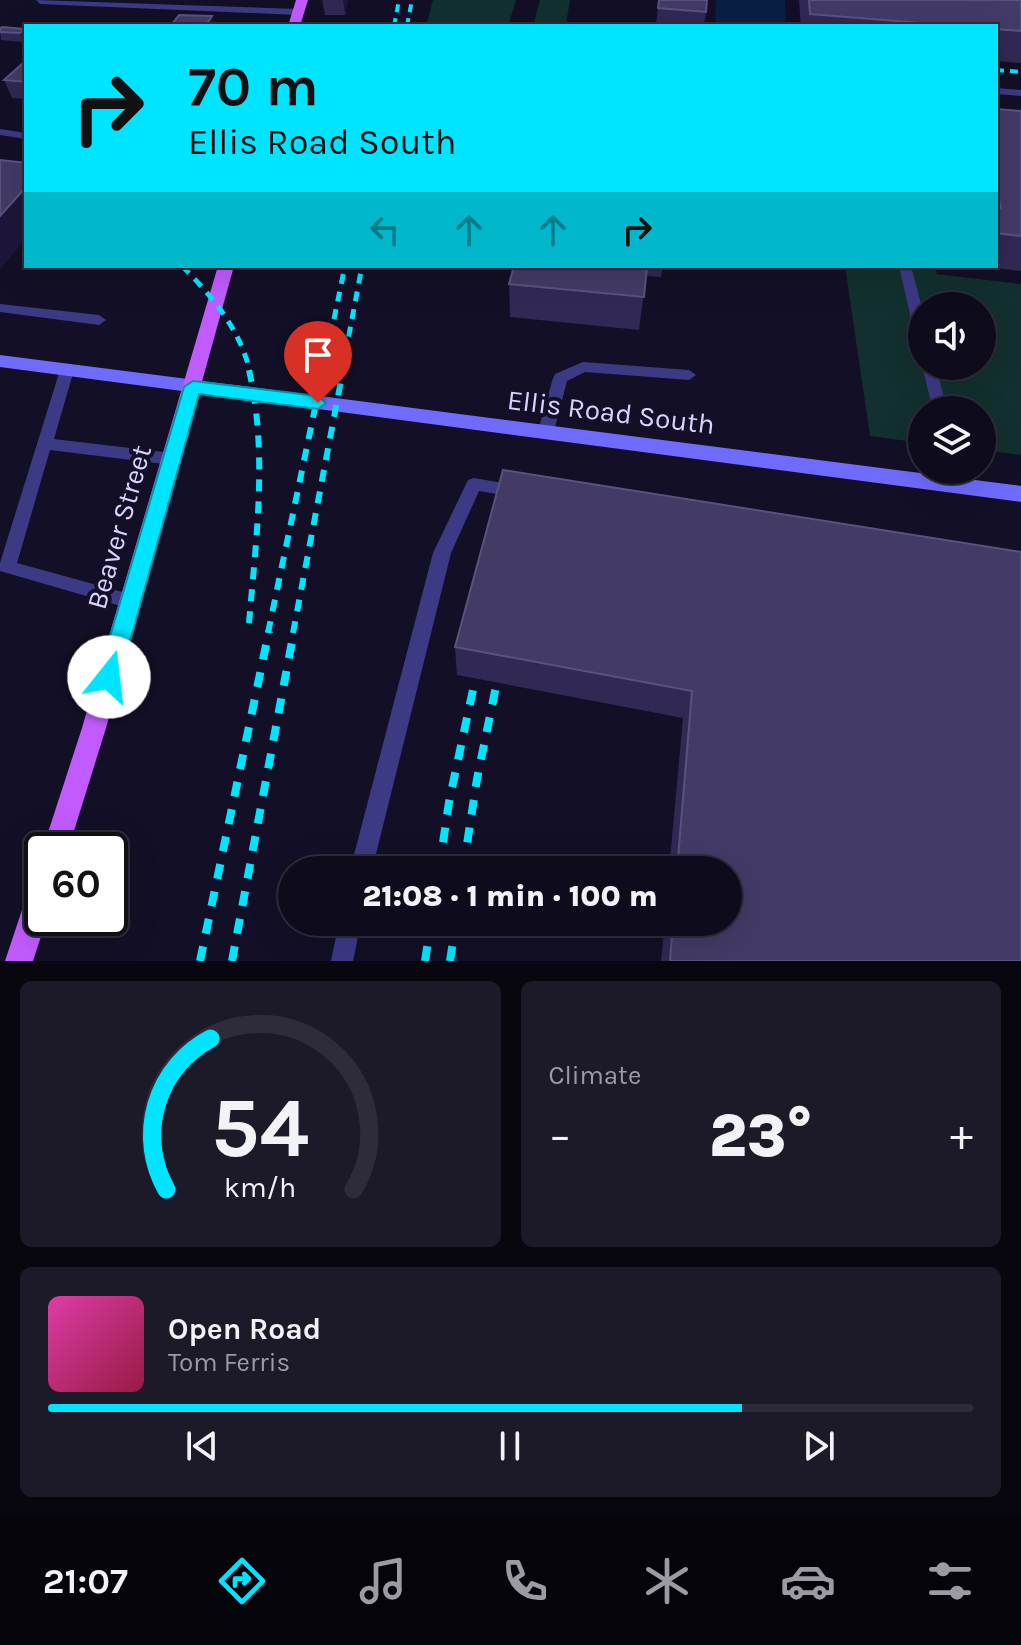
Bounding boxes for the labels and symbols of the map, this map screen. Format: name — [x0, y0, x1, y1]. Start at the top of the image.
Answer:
pin — [284, 321, 352, 403]
street label: Ellis Road South — [505, 383, 717, 441]
street label: Beaver Street — [80, 441, 158, 613]
position arrow — [67, 635, 151, 719]
speed limit sign: 60 — [24, 832, 128, 936]

